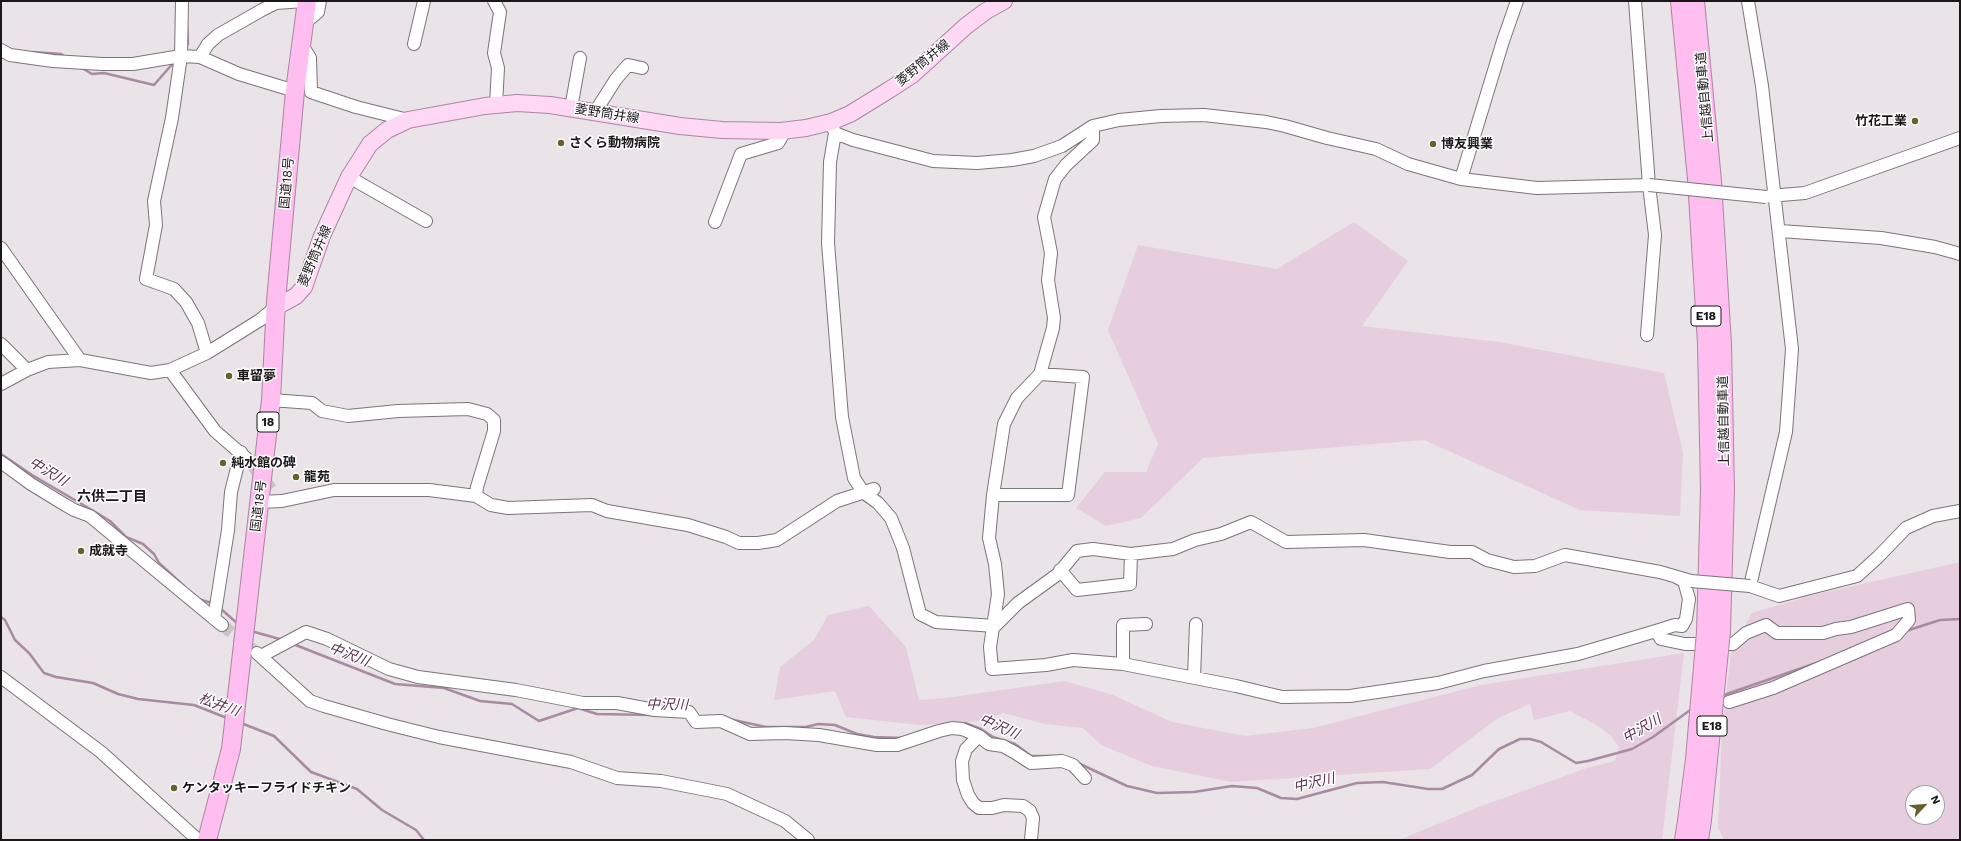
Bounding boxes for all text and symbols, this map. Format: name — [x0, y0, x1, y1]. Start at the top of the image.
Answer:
street label: 菱野筒井線 — [893, 36, 953, 90]
street label: 上信越自動車道 — [1693, 51, 1717, 143]
street label: 菱野筒井線 — [574, 101, 640, 127]
place label: 竹花工業 — [1855, 113, 1907, 129]
marker: 竹花工業 — [1910, 116, 1920, 126]
place label: さくら動物病院 — [569, 135, 660, 151]
place label: 博友興業 — [1441, 136, 1493, 152]
marker: さくら動物病院 — [556, 138, 566, 148]
marker: 博友興業 — [1428, 139, 1438, 149]
street label: 国道18号 — [277, 156, 297, 210]
street label: 菱野筒井線 — [295, 223, 335, 289]
road number: E18 — [1691, 306, 1721, 326]
place label: 車留夢 — [237, 368, 276, 384]
marker: 車留夢 — [224, 371, 234, 381]
street label: 上信越自動車道 — [1715, 375, 1733, 467]
road number: 18 — [257, 412, 279, 432]
water label: 中沢川 — [26, 454, 70, 490]
place label: 純水館の碑 — [231, 455, 296, 471]
marker: 純水館の碑 — [218, 458, 228, 468]
place label: 龍苑 — [304, 469, 330, 485]
marker: 龍苑 — [291, 472, 301, 482]
street label: 国道18号 — [248, 479, 270, 533]
district label: 六供二丁目 — [77, 489, 147, 505]
place label: 成就寺 — [89, 543, 128, 559]
marker: 成就寺 — [76, 546, 86, 556]
water label: 中沢川 — [326, 640, 372, 670]
water label: 松井川 — [196, 690, 242, 720]
water label: 中沢川 — [646, 696, 688, 714]
water label: 中沢川 — [976, 711, 1022, 743]
water label: 中沢川 — [1620, 711, 1664, 747]
road number: E18 — [1697, 716, 1727, 736]
water label: 中沢川 — [1292, 770, 1336, 796]
place label: ケンタッキーフライドチキン — [182, 780, 351, 796]
marker: ケンタッキーフライドチキン — [169, 783, 179, 793]
north arrow — [1905, 785, 1945, 825]
text: N — [1928, 793, 1943, 806]

